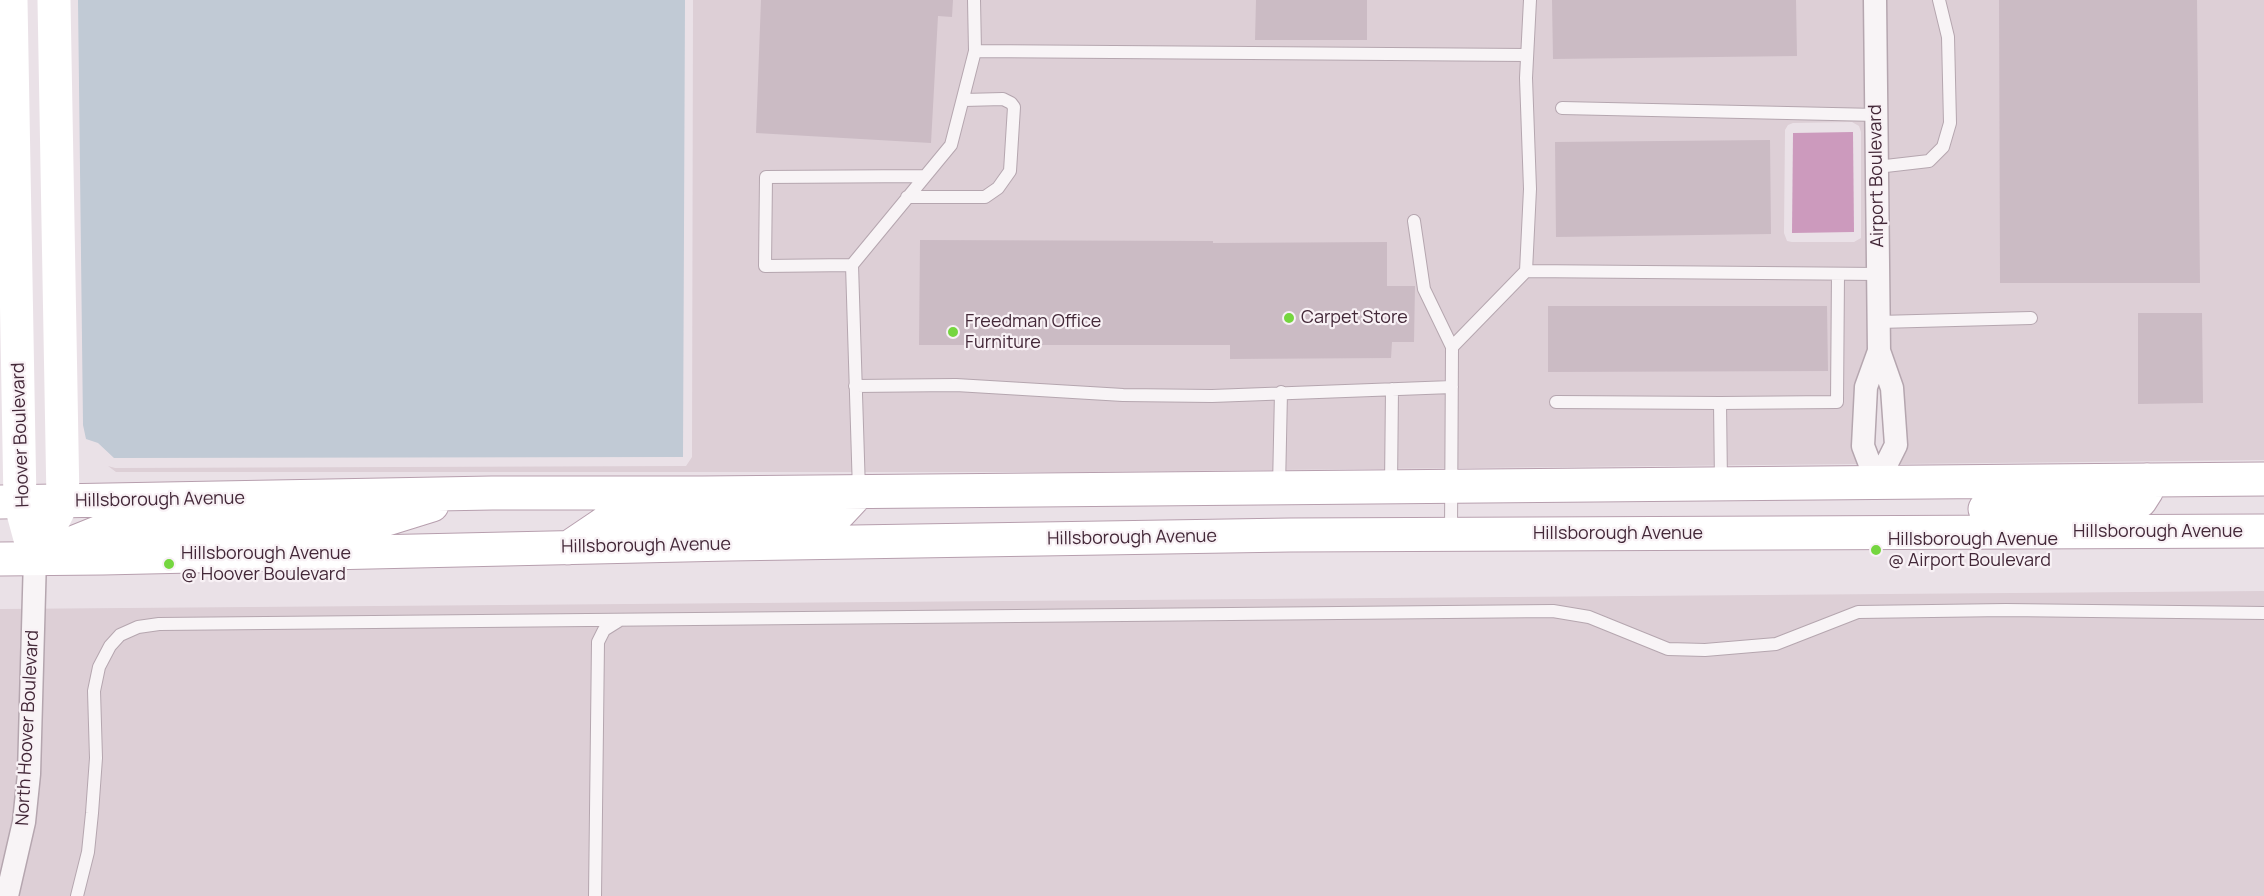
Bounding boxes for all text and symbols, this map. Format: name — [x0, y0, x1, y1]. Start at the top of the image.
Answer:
street label: Airport Boulevard — [1865, 104, 1889, 248]
place label: Carpet Store — [1301, 307, 1408, 329]
place label: Freedman Office Furniture — [965, 311, 1101, 354]
marker: Carpet Store — [1282, 311, 1296, 325]
marker: Freedman Office Furniture — [946, 325, 960, 339]
street label: Hoover Boulevard — [8, 362, 34, 508]
street label: Hillsborough Avenue — [75, 488, 245, 512]
street label: Hillsborough Avenue — [2073, 521, 2243, 543]
street label: Hillsborough Avenue — [1533, 523, 1703, 545]
street label: Hillsborough Avenue — [1047, 526, 1217, 550]
place label: Hillsborough Avenue @ Airport Boulevard — [1888, 529, 2058, 572]
street label: Hillsborough Avenue — [561, 534, 731, 558]
place label: Hillsborough Avenue @ Hoover Boulevard — [181, 543, 351, 586]
marker: Hillsborough Avenue @ Airport Boulevard — [1869, 543, 1883, 557]
marker: Hillsborough Avenue @ Hoover Boulevard — [162, 557, 176, 571]
street label: North Hoover Boulevard — [12, 630, 44, 826]

